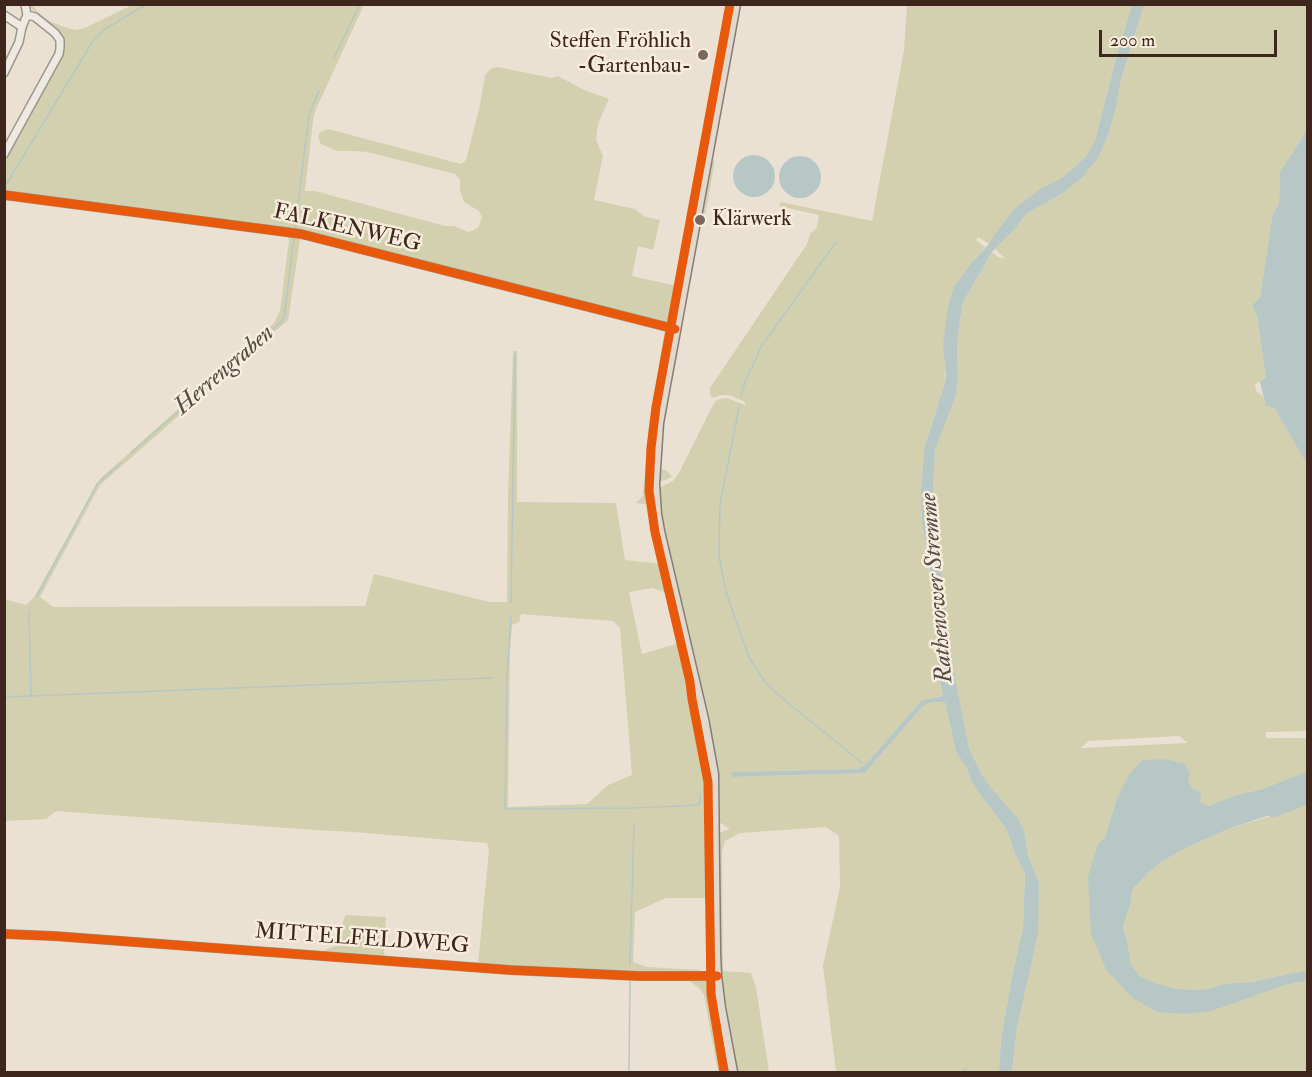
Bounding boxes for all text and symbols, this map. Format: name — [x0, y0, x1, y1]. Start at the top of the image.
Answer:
scale bar — [1102, 18, 1280, 56]
place label: Steffen Fröhlich -Gartenbau- — [550, 29, 691, 80]
text: 200 m — [1110, 29, 1155, 52]
marker: Steffen Fröhlich -Gartenbau- — [696, 48, 710, 62]
street label: FALKENWEG — [271, 199, 423, 259]
place label: Klärwerk — [712, 207, 792, 233]
marker: Klärwerk — [693, 213, 707, 227]
water label: Herrengraben — [169, 320, 281, 422]
water label: Rathenower Stremme — [915, 492, 961, 684]
street label: MITTELFELDWEG — [254, 919, 470, 961]

